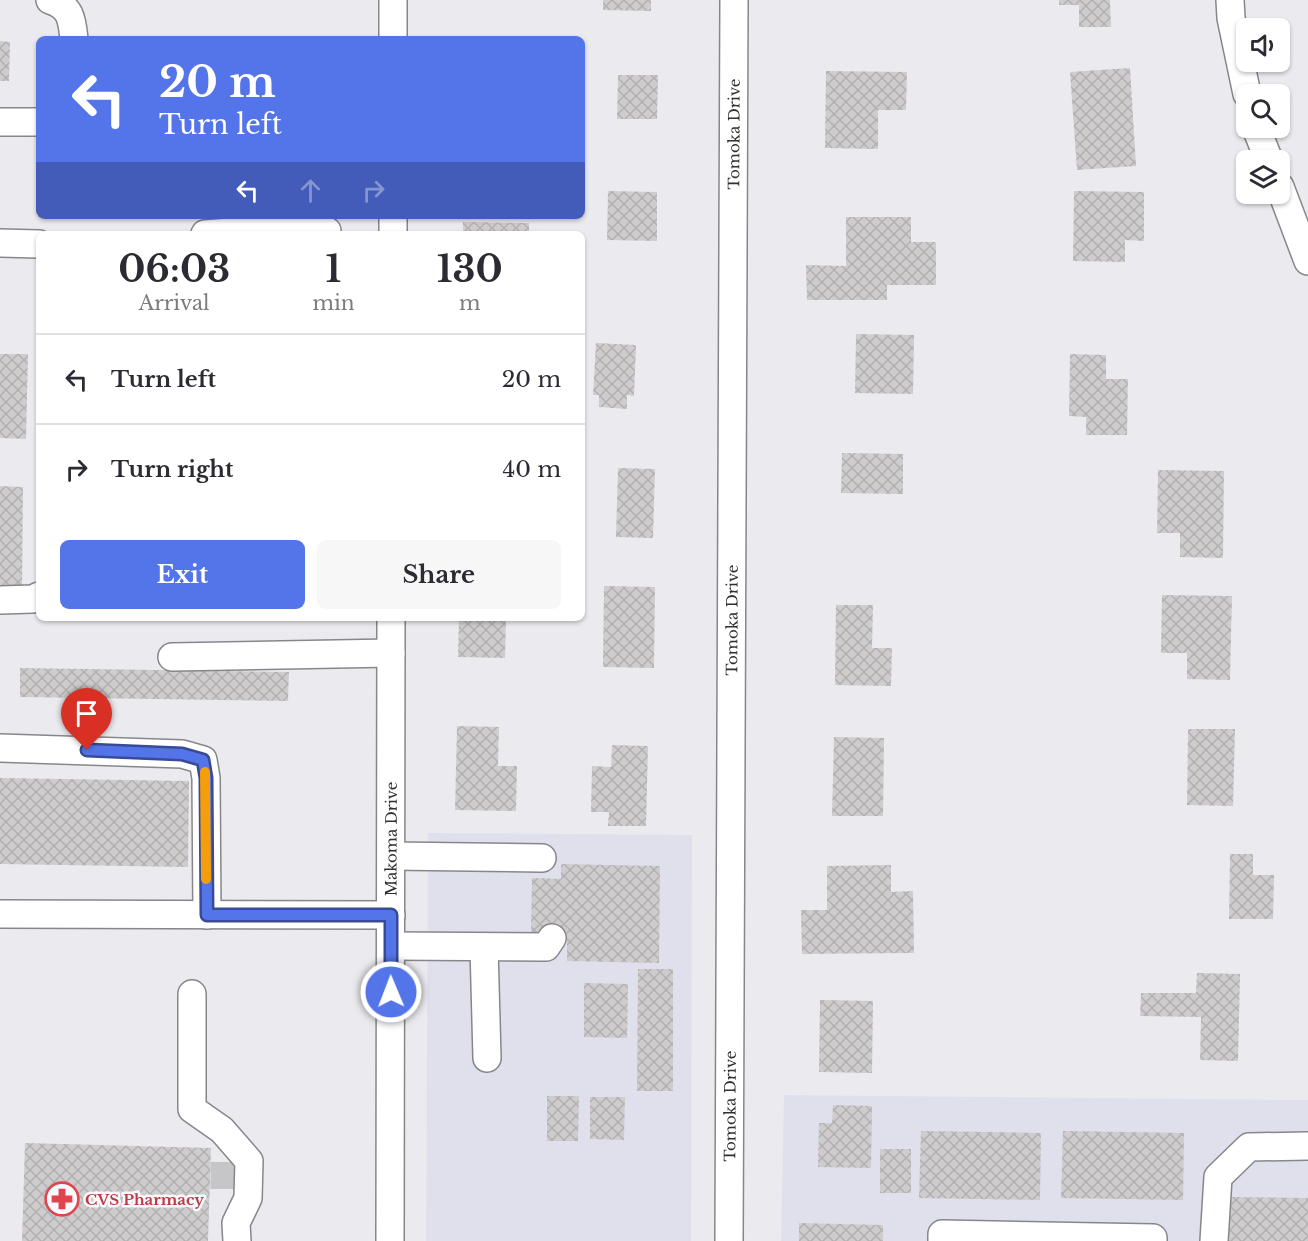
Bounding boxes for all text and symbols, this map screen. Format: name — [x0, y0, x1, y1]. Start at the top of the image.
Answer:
map controls — [1236, 18, 1290, 204]
button: sound — [1236, 18, 1290, 72]
text: 20 m — [159, 56, 276, 108]
icon: left — [60, 60, 138, 138]
street label: Tomoka Drive — [724, 79, 743, 189]
button: search — [1236, 84, 1290, 138]
text: Turn left — [159, 108, 282, 141]
button: layers — [1236, 150, 1290, 204]
icon: left — [231, 174, 264, 207]
icon: ahead — [294, 174, 327, 207]
icon: right — [357, 174, 390, 207]
text: 06:03 — [118, 247, 230, 292]
text: 1 — [326, 247, 341, 292]
text: 130 — [437, 247, 503, 292]
text: Arrival — [139, 291, 210, 315]
text: min — [312, 291, 355, 315]
text: m — [459, 291, 480, 315]
icon: left — [60, 363, 93, 396]
text: Turn left — [111, 366, 216, 393]
text: 20 m — [502, 366, 561, 393]
icon: right — [60, 453, 93, 486]
text: Turn right — [111, 456, 233, 483]
text: 40 m — [503, 456, 561, 483]
button: Exit — [60, 540, 305, 609]
button: Share — [317, 540, 561, 609]
street label: Tomoka Drive — [722, 565, 741, 675]
pin — [61, 688, 112, 750]
icon: arrive — [70, 697, 103, 730]
street label: Makoma Drive — [381, 782, 400, 896]
position arrow — [359, 960, 423, 1024]
street label: Tomoka Drive — [720, 1051, 739, 1161]
pharmacy icon: CVS Pharmacy — [44, 1181, 80, 1217]
place label: CVS Pharmacy — [85, 1190, 204, 1209]

